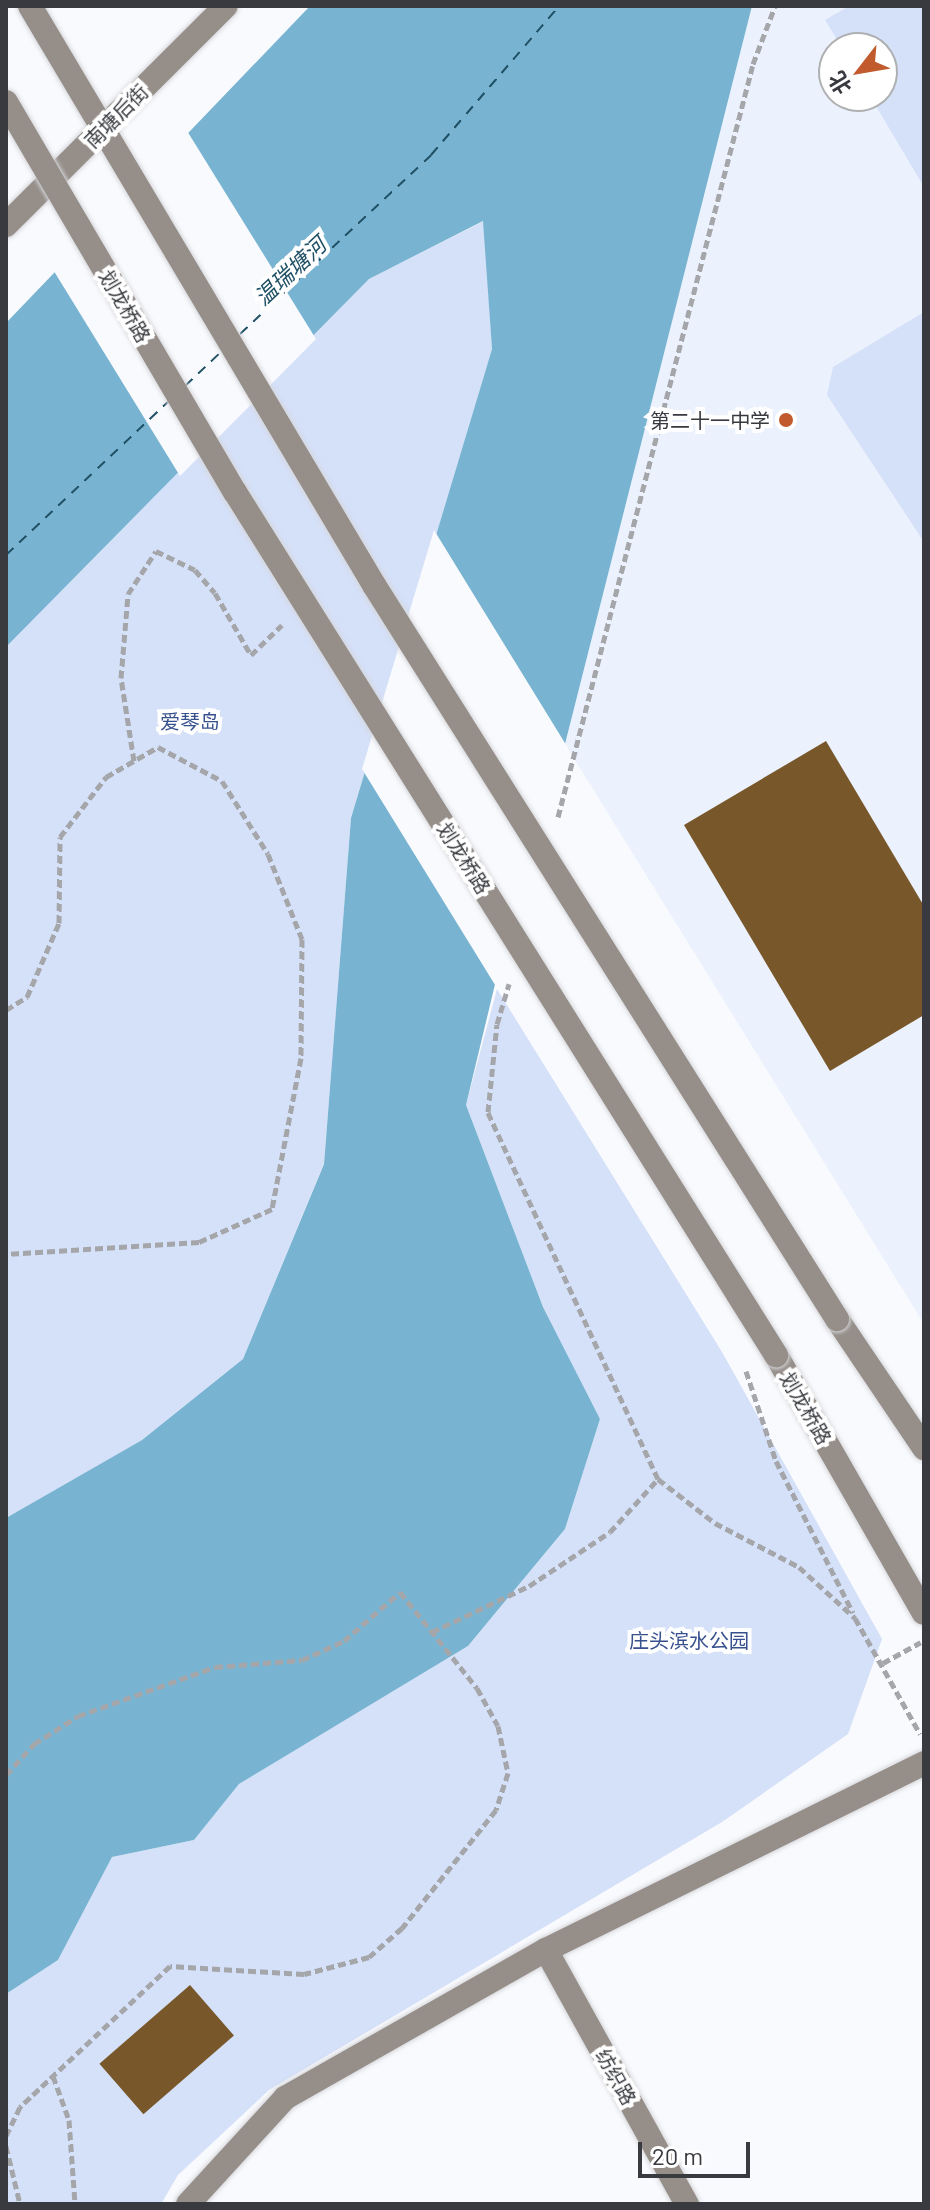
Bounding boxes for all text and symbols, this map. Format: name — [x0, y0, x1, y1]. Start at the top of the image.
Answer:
north arrow — [818, 32, 898, 112]
text: 北 — [822, 67, 856, 99]
street label: 南塘后街 — [79, 79, 153, 153]
water label: 温瑞塘河 — [249, 231, 331, 311]
street label: 划龙桥路 — [95, 265, 155, 347]
place label: 第二十一中学 — [650, 408, 770, 432]
marker: 第二十一中学 — [777, 411, 795, 429]
park label: 爱琴岛 — [160, 709, 220, 733]
street label: 划龙桥路 — [433, 818, 495, 898]
street label: 划龙桥路 — [776, 1367, 836, 1449]
park label: 庄头滨水公园 — [629, 1628, 749, 1652]
street label: 纺织路 — [591, 2045, 641, 2109]
scale bar — [642, 2126, 754, 2176]
text: 20 m — [652, 2141, 703, 2170]

